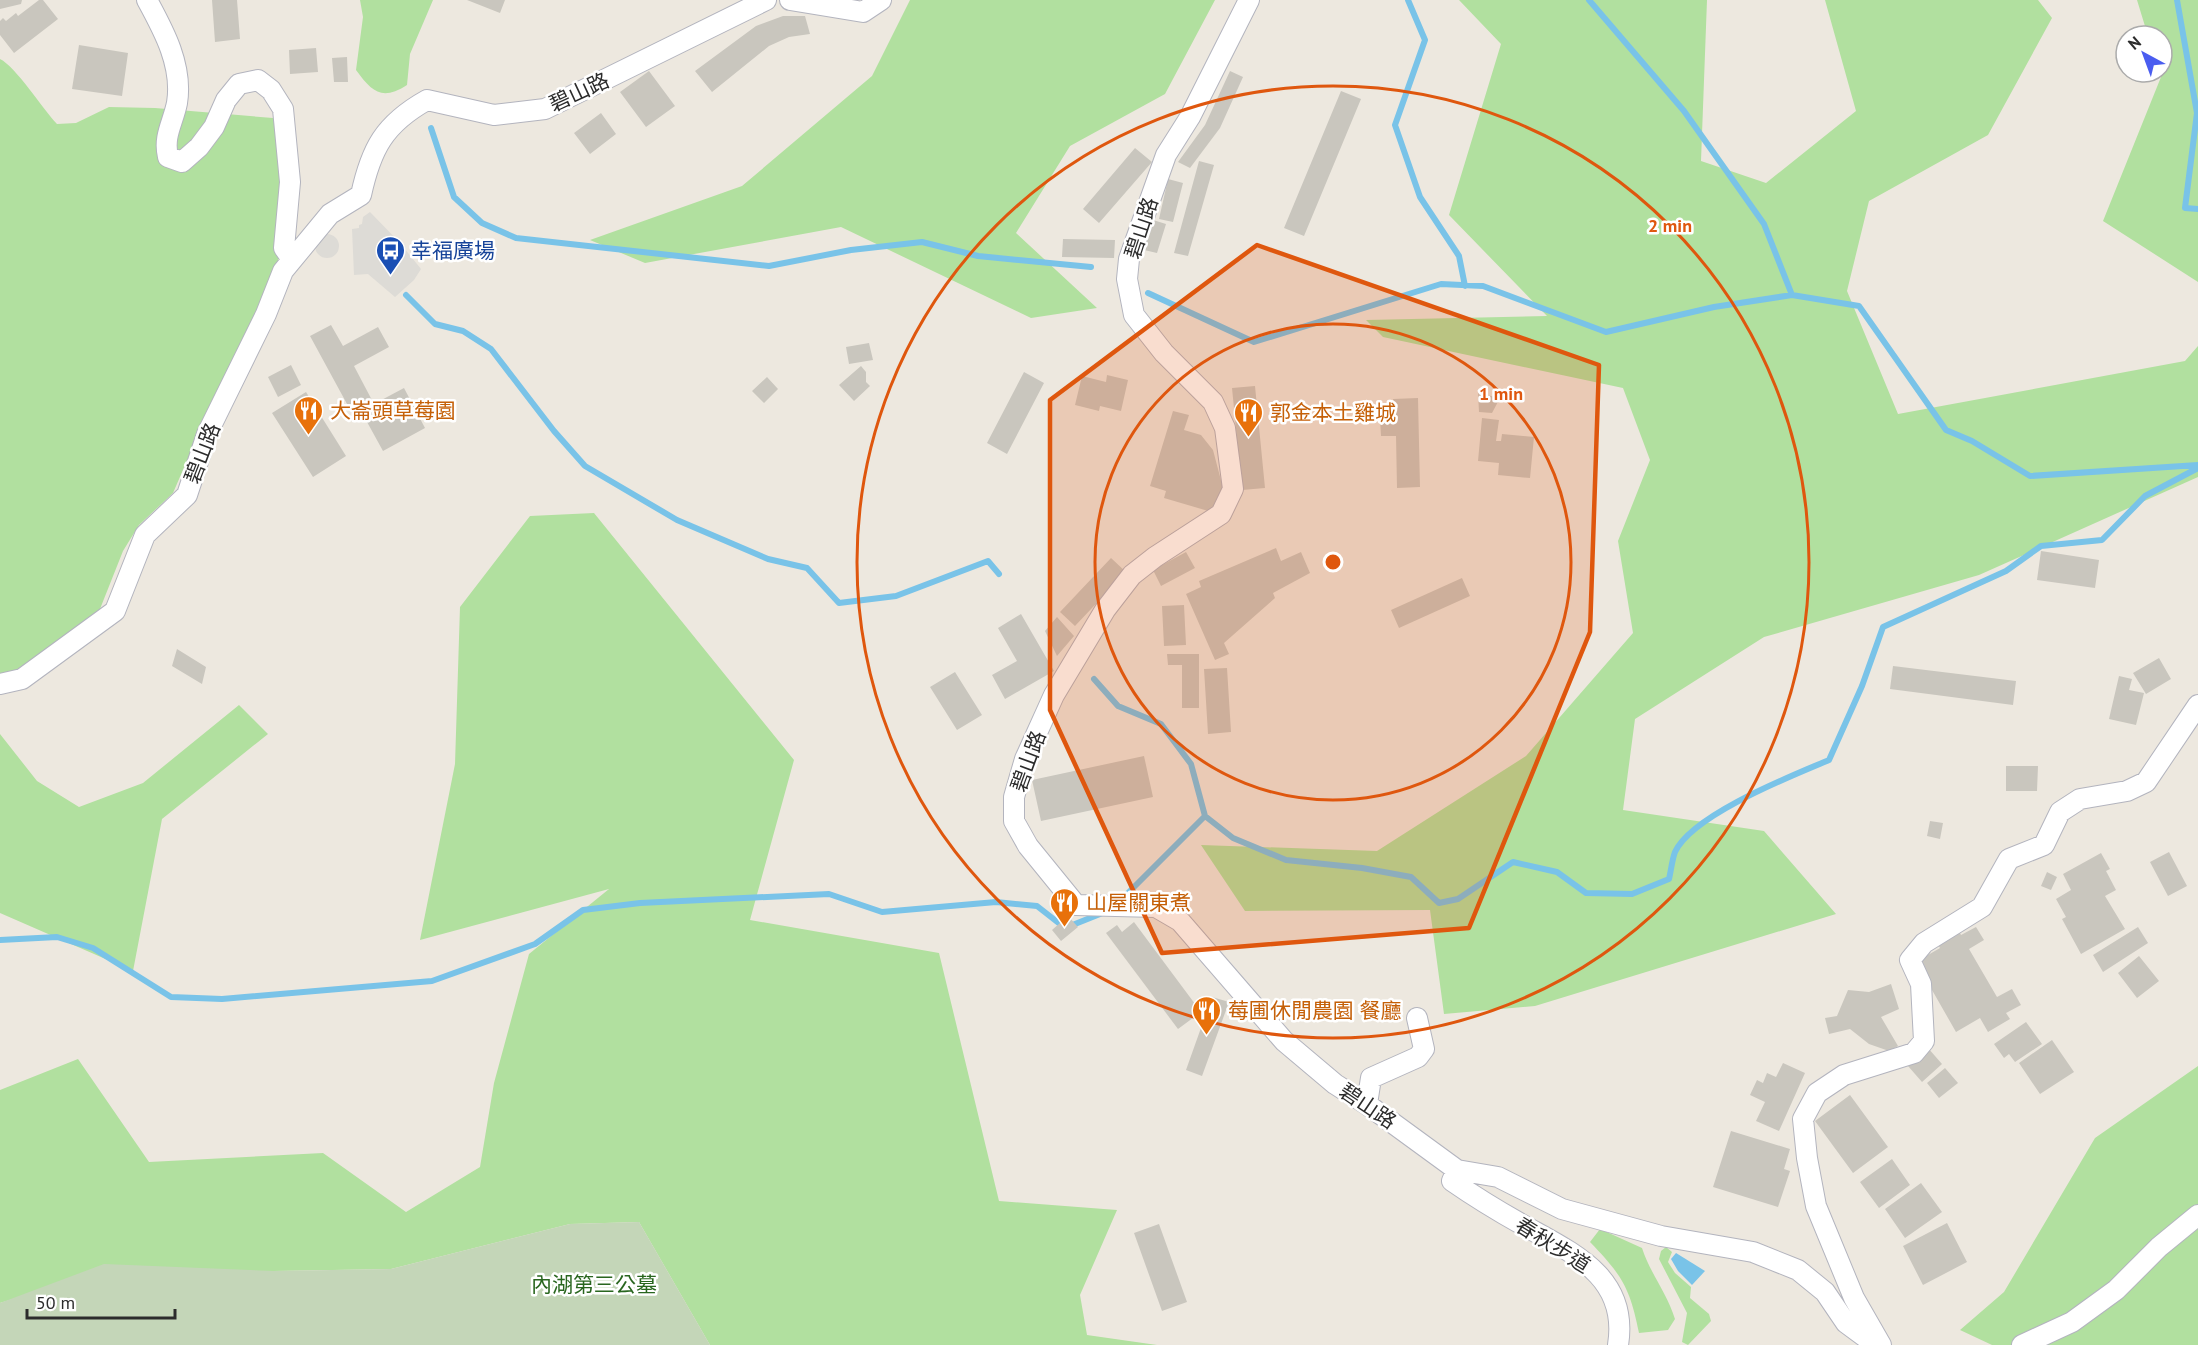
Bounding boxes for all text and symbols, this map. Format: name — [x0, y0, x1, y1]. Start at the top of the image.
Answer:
north arrow — [2114, 24, 2174, 84]
text: N — [2124, 32, 2145, 54]
street label: 碧山路 — [545, 66, 613, 118]
street label: 碧山路 — [1118, 194, 1164, 262]
text: 2 min — [1648, 214, 1692, 237]
bus stop icon: 幸福廣場 — [374, 234, 406, 276]
place label: 幸福廣場 — [411, 237, 495, 264]
text: 1 min — [1479, 382, 1523, 405]
restaurant icon: 大崙頭草莓園 — [293, 394, 325, 436]
restaurant icon: 郭金本土雞城 — [1233, 396, 1265, 438]
place label: 大崙頭草莓園 — [330, 397, 456, 424]
place label: 郭金本土雞城 — [1270, 399, 1396, 426]
street label: 碧山路 — [178, 419, 226, 487]
centre of rings — [1323, 552, 1343, 572]
street label: 碧山路 — [1005, 727, 1051, 795]
restaurant icon: 山屋關東煮 — [1049, 886, 1081, 928]
place label: 山屋關東煮 — [1086, 889, 1191, 916]
restaurant icon: 莓圃休閒農園 餐廳 — [1191, 994, 1223, 1036]
place label: 莓圃休閒農園 餐廳 — [1228, 997, 1402, 1024]
street label: 碧山路 — [1334, 1077, 1402, 1135]
street label: 春秋步道 — [1510, 1211, 1596, 1279]
park label: 內湖第三公墓 — [531, 1271, 657, 1298]
scale bar — [27, 1282, 176, 1320]
text: 50 m — [36, 1291, 75, 1314]

